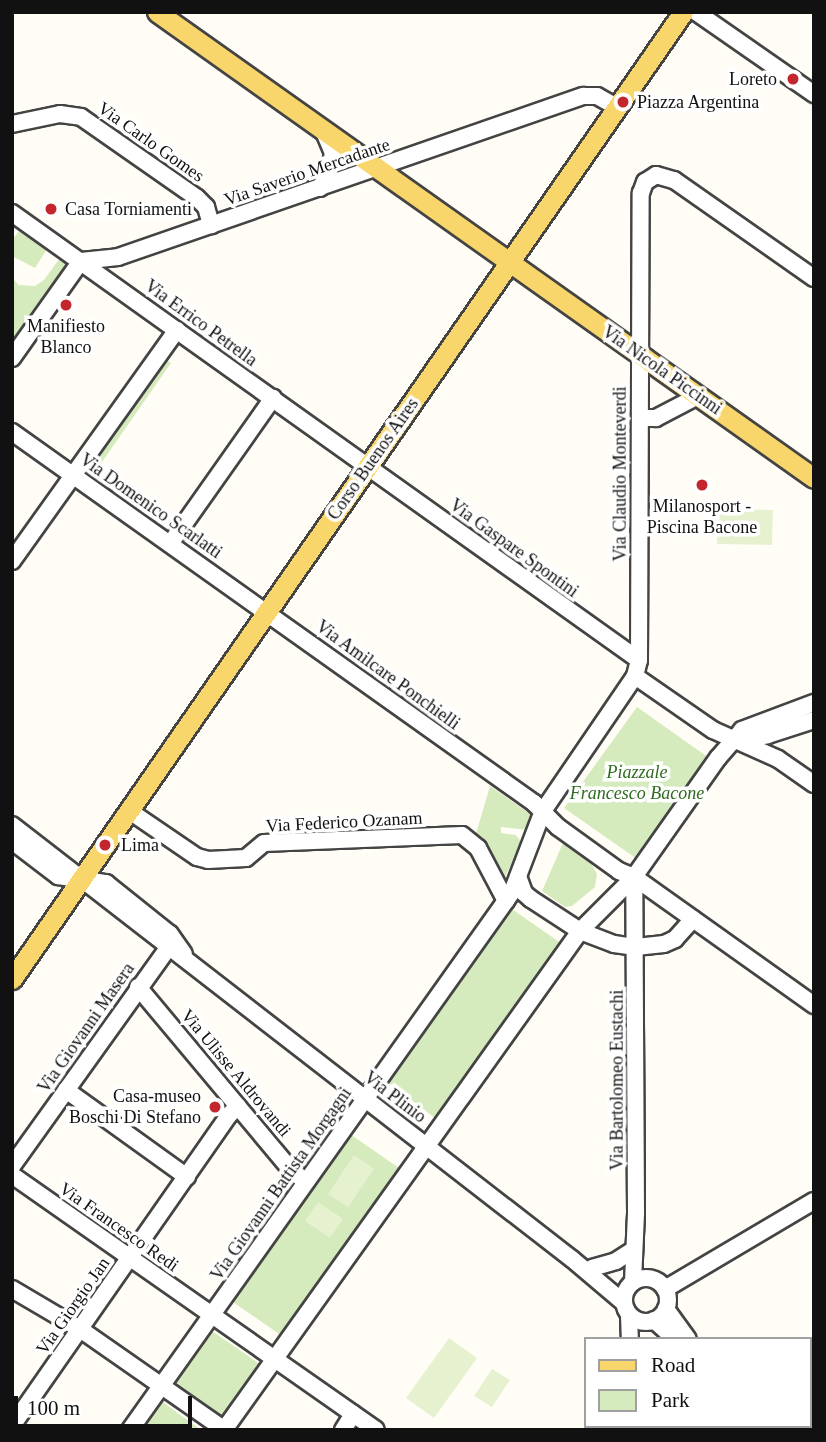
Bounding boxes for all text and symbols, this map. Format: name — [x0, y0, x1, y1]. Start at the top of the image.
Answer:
place label: Loreto — [729, 68, 777, 90]
marker: Loreto — [783, 69, 803, 89]
place label: Piazza Argentina — [637, 91, 760, 113]
marker: Piazza Argentina — [615, 94, 631, 110]
street label: Via Carlo Gomes — [94, 97, 208, 187]
street label: Via Saverio Mercadante — [221, 133, 393, 211]
place label: Casa Torniamenti — [65, 198, 192, 220]
marker: Casa Torniamenti — [43, 201, 59, 217]
street label: Via Errico Petrella — [141, 275, 261, 371]
marker: Manifiesto Blanco — [58, 297, 74, 313]
place label: Manifiesto Blanco — [27, 316, 105, 358]
street label: Via Nicola Piccinni — [598, 321, 726, 419]
street label: Via Claudio Monteverdi — [609, 387, 631, 561]
street label: Corso Buenos Aires — [323, 393, 423, 525]
street label: Via Domenico Scarlatti — [76, 449, 226, 563]
marker: Milanosport - Piscina Bacone — [694, 477, 710, 493]
street label: Via Gaspare Spontini — [445, 494, 583, 602]
place label: Milanosport - Piscina Bacone — [647, 496, 757, 538]
street label: Via Amilcare Ponchielli — [311, 615, 465, 735]
park label: Piazzale Francesco Bacone — [570, 762, 704, 804]
street label: Via Federico Ozanam — [265, 807, 423, 837]
place label: Lima — [121, 834, 159, 856]
marker: Lima — [95, 835, 115, 855]
street label: Via Giovanni Masera — [33, 959, 139, 1097]
street label: Via Bartolomeo Eustachi — [606, 990, 628, 1170]
street label: Via Ulisse Aldrovandi — [176, 1004, 296, 1142]
street label: Via Plinio — [360, 1067, 430, 1127]
street label: Via Giovanni Battista Morgagni — [206, 1083, 356, 1285]
place label: Casa-museo Boschi Di Stefano — [69, 1086, 201, 1128]
marker: Casa-museo Boschi Di Stefano — [207, 1099, 223, 1115]
street label: Via Francesco Redi — [55, 1178, 183, 1276]
street label: Via Giorgio Jan — [32, 1253, 114, 1359]
legend — [584, 1337, 812, 1428]
text: Road — [651, 1353, 695, 1377]
scale bar — [18, 1382, 196, 1426]
text: Park — [651, 1388, 690, 1412]
text: 100 m — [27, 1396, 80, 1420]

